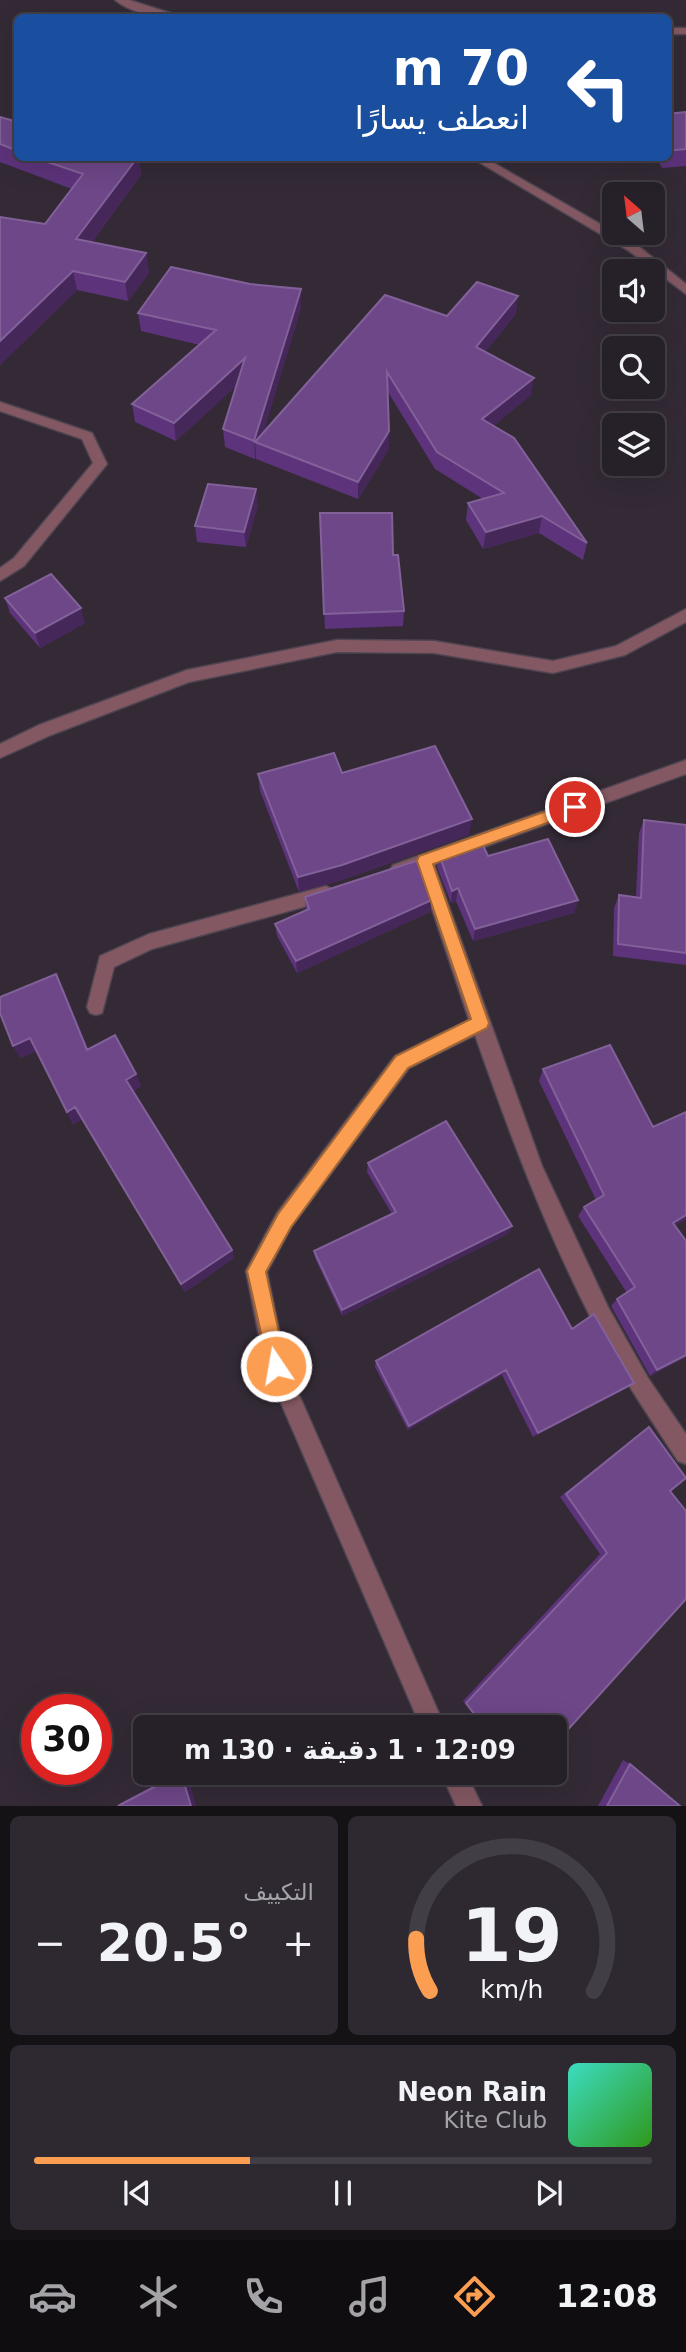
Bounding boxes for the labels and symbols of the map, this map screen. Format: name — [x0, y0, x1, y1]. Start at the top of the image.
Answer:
north arrow — [602, 182, 665, 245]
pin — [545, 777, 605, 837]
position arrow — [239, 1329, 313, 1403]
speed limit sign: 30 — [21, 1694, 112, 1785]

